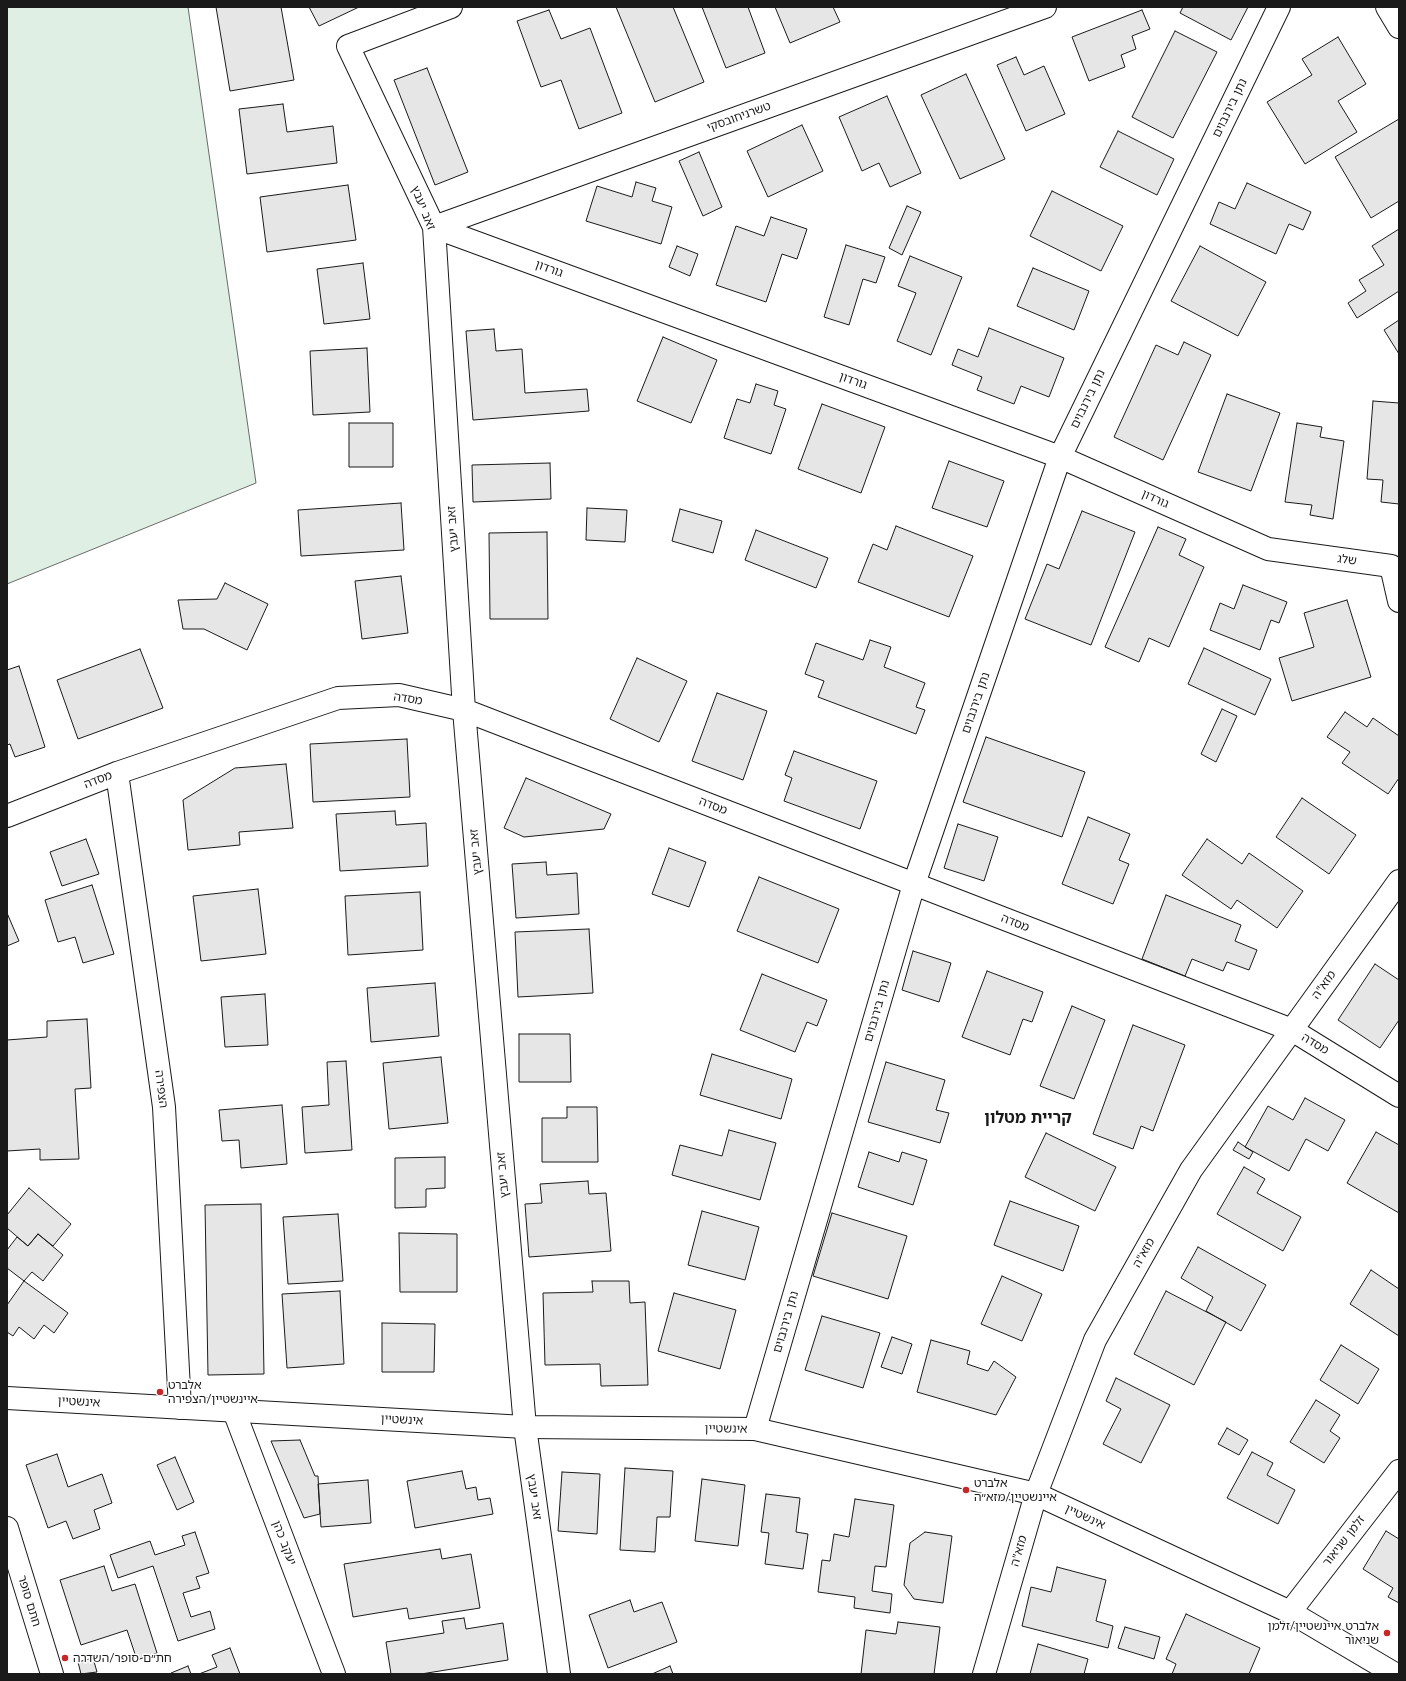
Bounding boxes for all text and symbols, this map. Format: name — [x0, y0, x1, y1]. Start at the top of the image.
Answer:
street label: נתן בירנבוים — [1210, 76, 1250, 140]
street label: טשרניחובסקי — [705, 99, 773, 135]
street label: זאב יעבץ — [408, 184, 438, 232]
street label: גורדון — [533, 257, 565, 281]
street label: נתן בירנבוים — [1068, 367, 1108, 431]
street label: גורדון — [837, 369, 869, 393]
street label: גורדון — [1139, 487, 1171, 511]
street label: זאב יעבץ — [444, 505, 462, 553]
street label: שלג — [1336, 552, 1358, 568]
street label: נתן בירנבוים — [959, 671, 993, 735]
street label: מסדה — [392, 690, 424, 708]
street label: מסדה — [82, 768, 114, 792]
street label: מסדה — [697, 794, 729, 818]
street label: זאב יעבץ — [467, 828, 485, 876]
street label: מסדה — [999, 911, 1031, 935]
street label: מזא"ה — [1309, 968, 1339, 1002]
street label: נתן בירנבוים — [861, 978, 893, 1044]
street label: מסדה — [1299, 1030, 1331, 1058]
street label: הצפירה — [152, 1069, 170, 1109]
district label: קריית מטלון — [984, 1108, 1072, 1128]
street label: זאב יעבץ — [494, 1151, 512, 1199]
street label: מזא"ה — [1130, 1236, 1158, 1270]
street label: נתן בירנבוים — [770, 1289, 802, 1355]
place label: אלברט איינשטיין/הצפירה — [168, 1378, 258, 1406]
marker: אלברט איינשטיין/הצפירה — [155, 1387, 165, 1397]
street label: אינשטיין — [57, 1394, 101, 1410]
street label: אינשטיין — [380, 1412, 424, 1428]
street label: אינשטיין — [704, 1421, 748, 1437]
street label: זאב יעבץ — [524, 1473, 544, 1521]
place label: אלברט איינשטיין/מזא״ה — [974, 1476, 1057, 1504]
marker: אלברט איינשטיין/מזא״ה — [961, 1485, 971, 1495]
street label: אינשטיין — [1063, 1501, 1107, 1533]
street label: זלמן שניאור — [1320, 1513, 1368, 1569]
street label: יעקב כהן — [269, 1519, 299, 1567]
street label: מזא"ה — [1008, 1534, 1030, 1568]
street label: חתם סופר — [14, 1574, 44, 1628]
place label: אלברט איינשטיין/זלמן שניאור — [1268, 1619, 1379, 1647]
marker: אלברט איינשטיין/זלמן שניאור — [1382, 1628, 1392, 1638]
place label: חת״ם סופר/השדרה — [73, 1651, 172, 1665]
marker: חת״ם סופר/השדרה — [60, 1653, 70, 1663]

